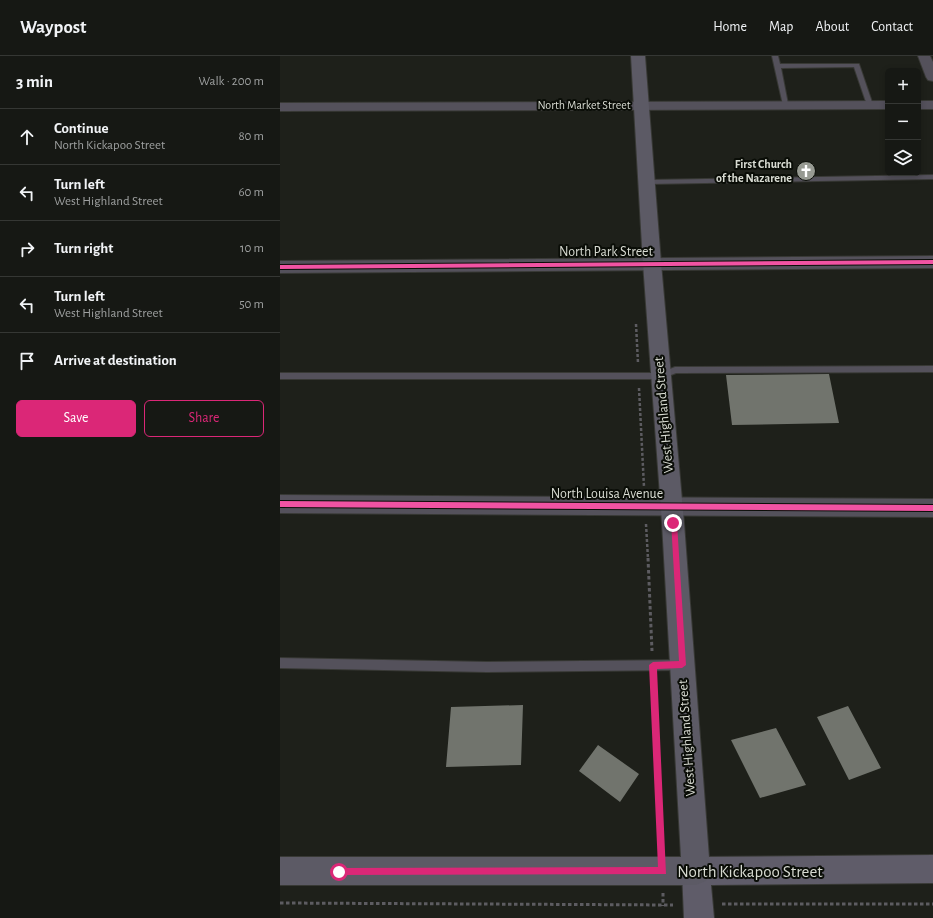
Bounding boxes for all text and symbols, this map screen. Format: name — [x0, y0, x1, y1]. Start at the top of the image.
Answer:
text: Waypost — [20, 18, 87, 37]
text: Home — [713, 20, 747, 34]
text: Map — [769, 20, 793, 34]
text: About — [815, 20, 849, 34]
text: Contact — [871, 20, 913, 34]
map controls — [885, 68, 921, 176]
button: + — [885, 68, 921, 104]
text: 3 min — [16, 73, 53, 90]
text: Walk · 200 m — [198, 75, 264, 88]
street label: North Market Street — [537, 99, 631, 111]
button: − — [885, 104, 921, 140]
text: Continue — [54, 121, 109, 136]
icon: ahead — [16, 126, 38, 148]
text: 80 m — [238, 130, 264, 143]
text: North Kickapoo Street — [54, 139, 165, 152]
button: layers — [885, 140, 921, 176]
place label: First Church of the Nazarene — [716, 158, 792, 184]
church icon: First Church of the Nazarene — [795, 160, 817, 182]
text: Turn left — [54, 177, 105, 192]
icon: left — [16, 182, 38, 204]
text: 60 m — [238, 186, 264, 199]
text: West Highland Street — [54, 195, 163, 208]
icon: right — [16, 238, 38, 260]
text: Turn right — [54, 241, 113, 256]
text: 10 m — [240, 242, 264, 255]
street label: North Park Street — [559, 245, 654, 259]
text: Turn left — [54, 289, 105, 304]
icon: left — [16, 294, 38, 316]
text: 50 m — [239, 298, 264, 311]
text: West Highland Street — [54, 307, 163, 320]
icon: arrive — [16, 350, 38, 372]
text: Arrive at destination — [54, 353, 177, 368]
street label: West Highland Street — [652, 356, 676, 474]
button: Save — [16, 400, 136, 437]
button: Share — [144, 400, 264, 437]
street label: North Louisa Avenue — [551, 487, 663, 501]
route end — [664, 514, 682, 532]
street label: West Highland Street — [676, 679, 698, 797]
route start — [330, 863, 348, 881]
street label: North Kickapoo Street — [677, 863, 823, 880]

